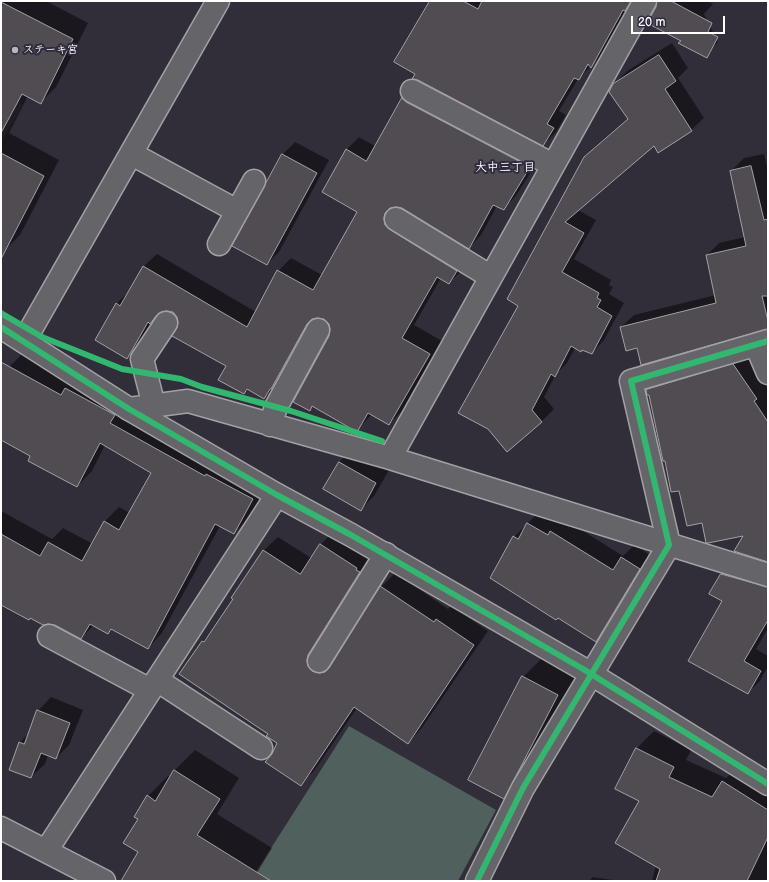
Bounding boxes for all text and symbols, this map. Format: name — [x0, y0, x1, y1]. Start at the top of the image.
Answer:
scale bar — [633, 8, 727, 34]
text: 20 m — [638, 15, 665, 30]
place label: ステーキ宮 — [23, 43, 78, 57]
marker: ステーキ宮 — [10, 45, 20, 55]
district label: 大中三丁目 — [475, 161, 535, 175]

